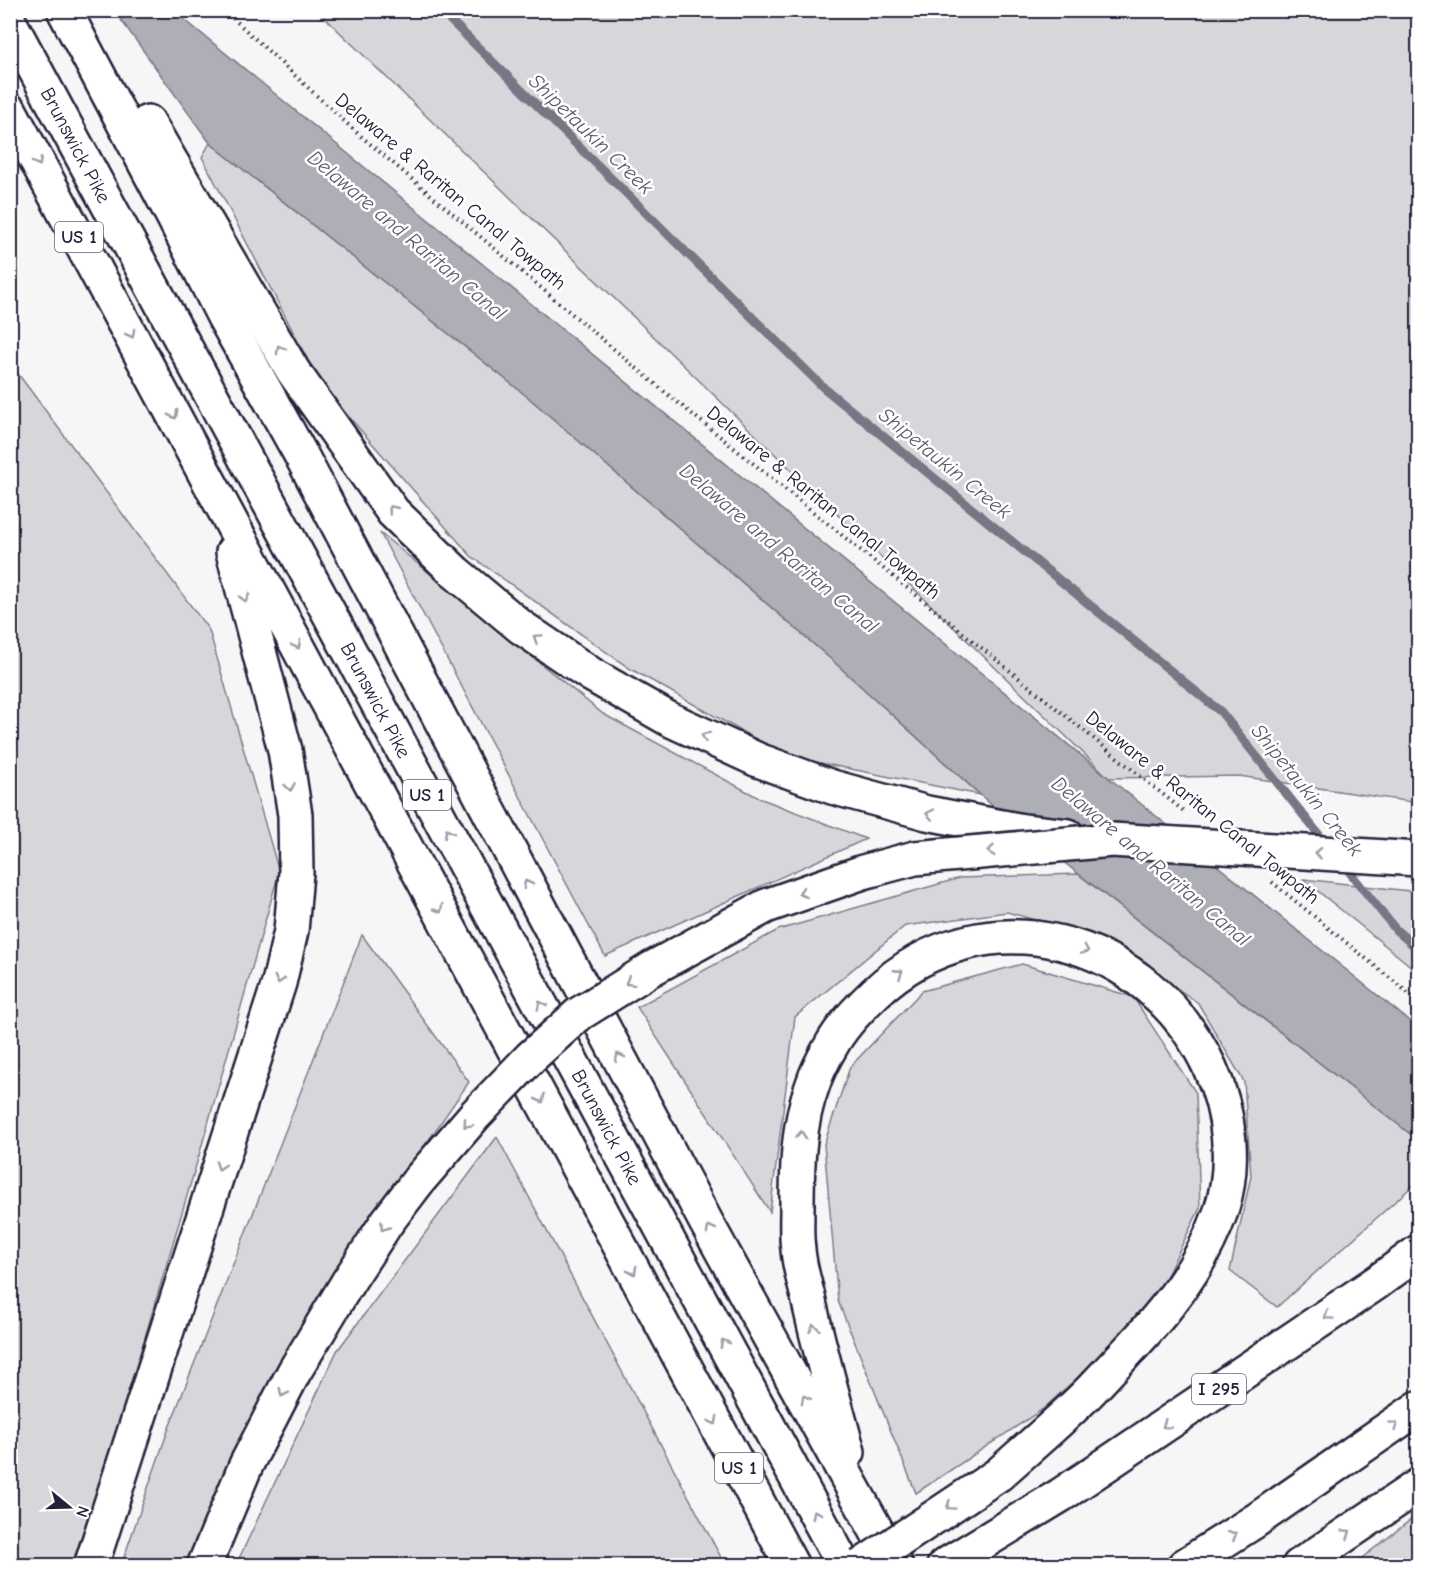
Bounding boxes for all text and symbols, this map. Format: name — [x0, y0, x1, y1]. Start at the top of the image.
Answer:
water label: Shipetaukin Creek — [524, 69, 659, 200]
street label: Brunswick Pike — [35, 84, 116, 207]
street label: Delaware & Raritan Canal Towpath — [331, 88, 571, 295]
water label: Delaware and Raritan Canal — [303, 145, 511, 325]
one-way arrow — [31, 156, 42, 166]
road number: US 1 — [55, 222, 103, 252]
one-way arrow — [124, 327, 135, 338]
one-way arrow — [275, 345, 287, 355]
street label: Delaware & Raritan Canal Towpath — [702, 401, 945, 604]
water label: Shipetaukin Creek — [874, 402, 1016, 524]
one-way arrow — [167, 408, 178, 419]
water label: Delaware and Raritan Canal — [675, 458, 883, 638]
one-way arrow — [388, 504, 399, 515]
one-way arrow — [238, 592, 250, 603]
one-way arrow — [533, 634, 544, 645]
one-way arrow — [290, 638, 301, 649]
street label: Brunswick Pike — [335, 639, 416, 762]
street label: Delaware & Raritan Canal Towpath — [1081, 706, 1324, 909]
water label: Shipetaukin Creek — [1246, 719, 1368, 861]
one-way arrow — [701, 731, 712, 743]
water label: Delaware and Raritan Canal — [1047, 771, 1255, 951]
road number: US 1 — [403, 780, 451, 810]
one-way arrow — [284, 783, 296, 792]
one-way arrow — [925, 808, 935, 821]
one-way arrow — [444, 829, 455, 840]
one-way arrow — [986, 844, 996, 857]
one-way arrow — [1314, 846, 1323, 859]
one-way arrow — [523, 879, 535, 890]
one-way arrow — [797, 886, 808, 899]
one-way arrow — [432, 903, 443, 913]
one-way arrow — [1078, 943, 1089, 955]
one-way arrow — [893, 969, 903, 981]
one-way arrow — [274, 975, 286, 985]
one-way arrow — [625, 975, 635, 987]
one-way arrow — [537, 1001, 548, 1011]
one-way arrow — [614, 1052, 626, 1063]
street label: Brunswick Pike — [566, 1066, 647, 1189]
one-way arrow — [534, 1093, 545, 1104]
one-way arrow — [463, 1117, 474, 1128]
one-way arrow — [794, 1130, 807, 1139]
one-way arrow — [215, 1160, 227, 1171]
one-way arrow — [380, 1220, 391, 1231]
one-way arrow — [706, 1225, 717, 1235]
one-way arrow — [626, 1265, 637, 1275]
one-way arrow — [1323, 1309, 1334, 1320]
one-way arrow — [809, 1323, 822, 1333]
one-way arrow — [720, 1338, 731, 1349]
road number: I 295 — [1192, 1374, 1246, 1404]
one-way arrow — [279, 1387, 290, 1398]
one-way arrow — [801, 1395, 812, 1405]
one-way arrow — [707, 1415, 718, 1426]
one-way arrow — [1162, 1418, 1173, 1429]
one-way arrow — [1388, 1421, 1399, 1432]
road number: US 1 — [715, 1453, 763, 1483]
north arrow — [39, 1477, 99, 1537]
one-way arrow — [946, 1499, 957, 1510]
text: N — [72, 1504, 92, 1519]
one-way arrow — [812, 1510, 823, 1520]
one-way arrow — [1341, 1529, 1352, 1540]
one-way arrow — [1227, 1530, 1237, 1542]

